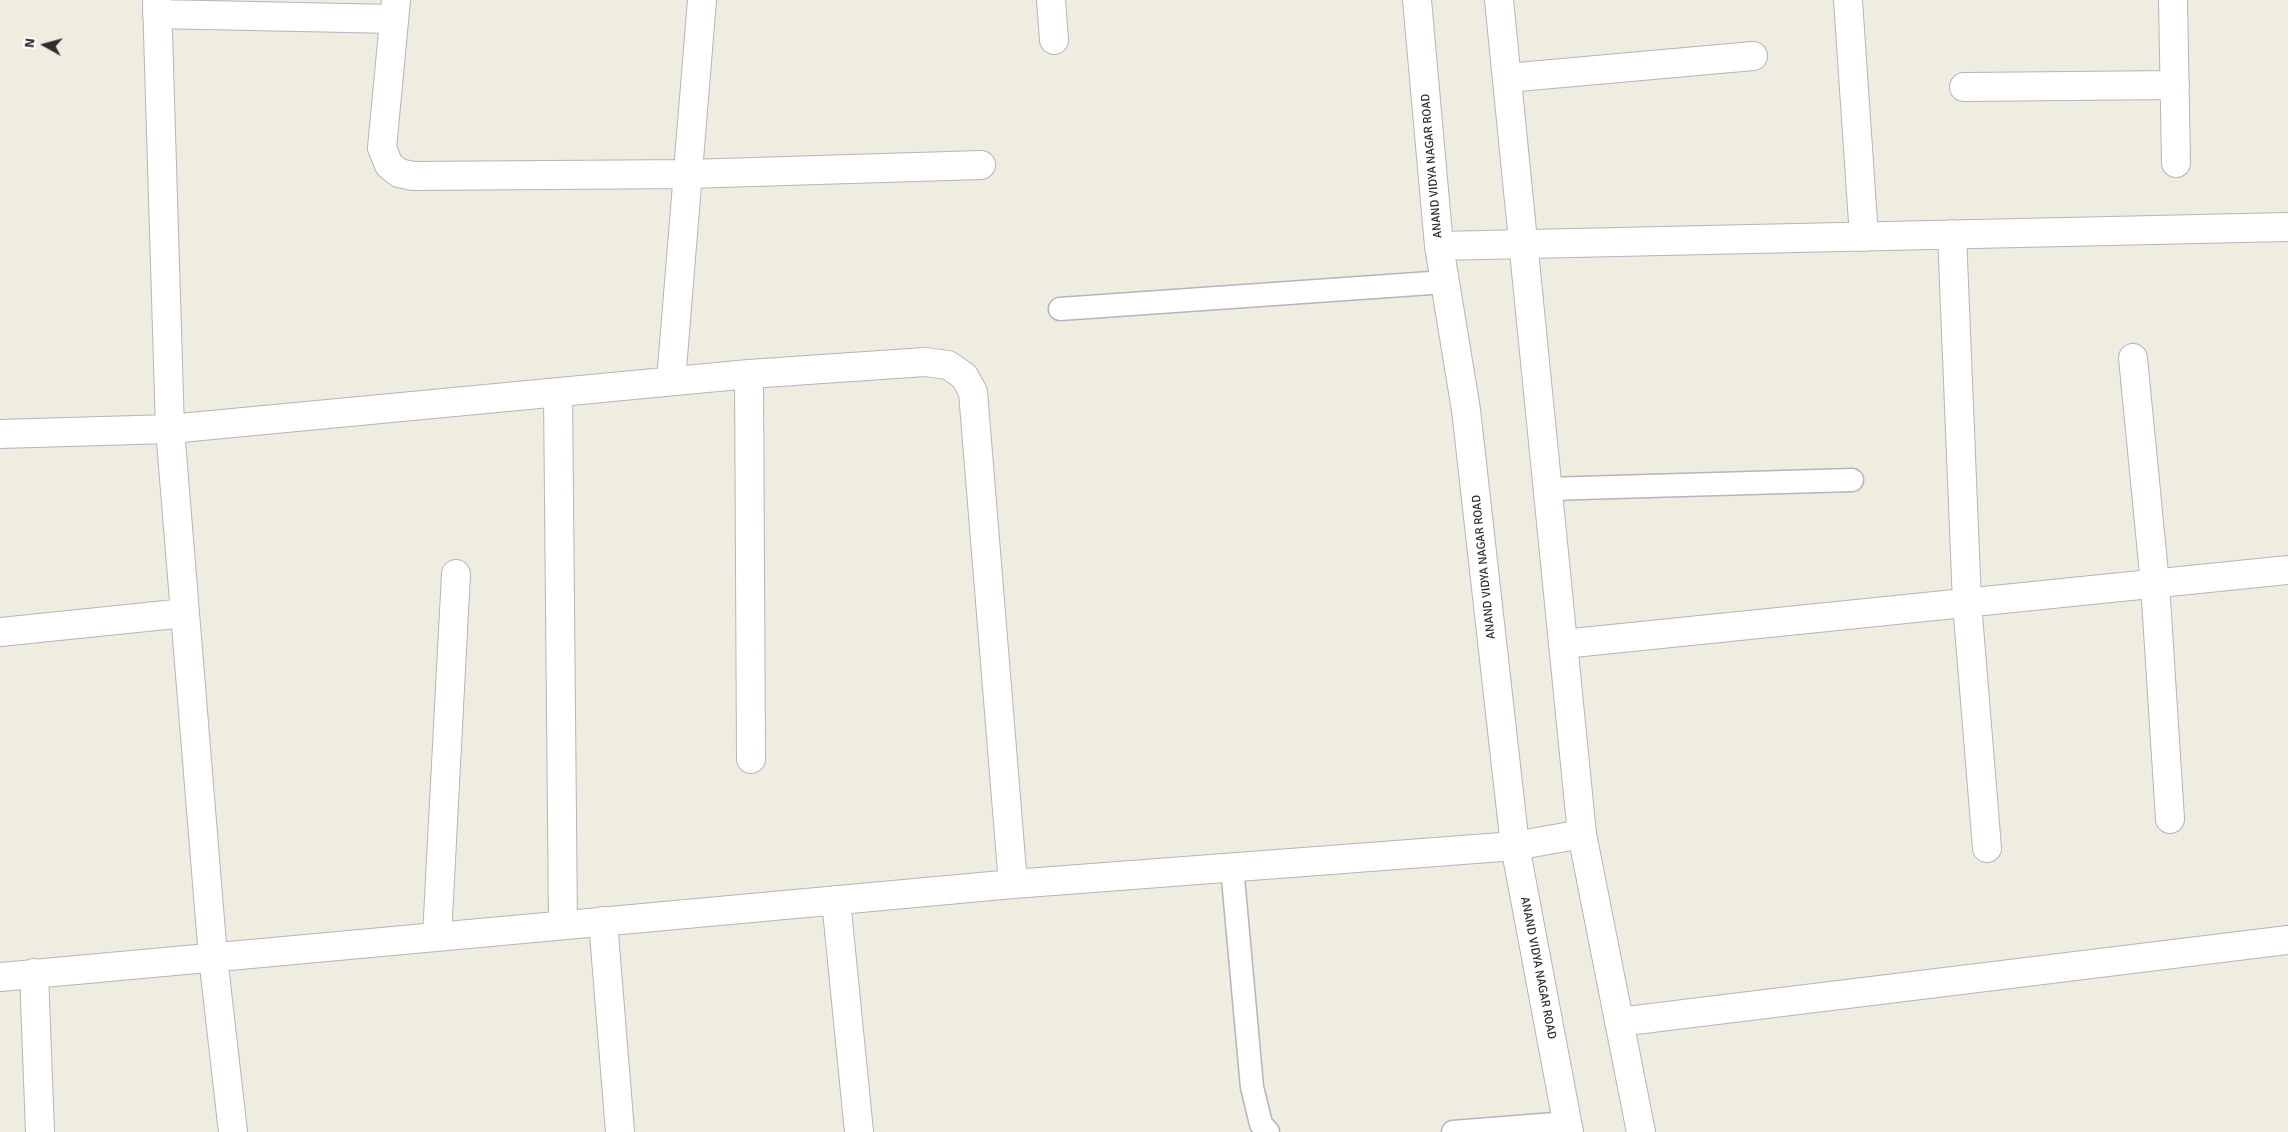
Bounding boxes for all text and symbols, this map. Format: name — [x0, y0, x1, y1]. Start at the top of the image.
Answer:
north arrow — [20, 20, 70, 70]
text: N — [21, 37, 39, 49]
street label: ANAND VIDYA NAGAR ROAD — [1419, 93, 1445, 239]
street label: ANAND VIDYA NAGAR ROAD — [1469, 494, 1499, 640]
street label: ANAND VIDYA NAGAR ROAD — [1517, 895, 1559, 1041]

